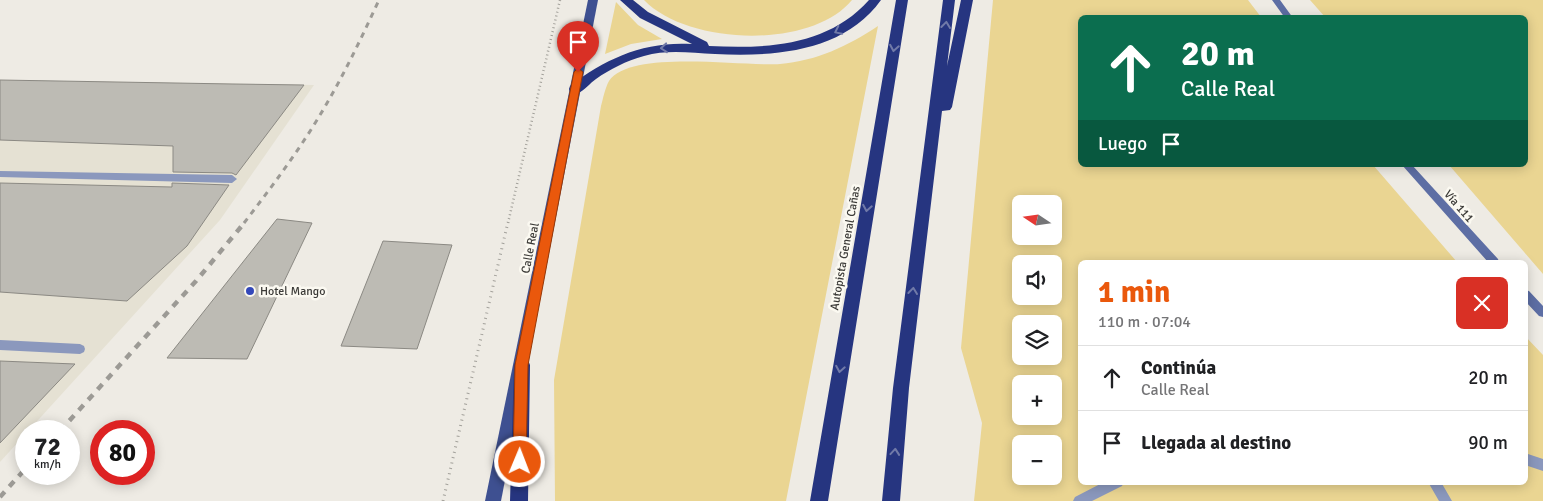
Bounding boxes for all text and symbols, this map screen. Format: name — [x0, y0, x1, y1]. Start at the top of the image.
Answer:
pin — [557, 21, 599, 72]
one-way arrow — [940, 21, 951, 29]
one-way arrow — [834, 25, 843, 35]
icon: arrive — [564, 28, 592, 56]
text: 20 m — [1181, 32, 1255, 75]
icon: ahead — [1098, 35, 1163, 100]
one-way arrow — [660, 43, 668, 54]
one-way arrow — [889, 44, 899, 52]
text: Calle Real — [1181, 75, 1275, 102]
icon: arrive — [1157, 130, 1185, 158]
text: Luego — [1098, 132, 1147, 156]
street label: Autopista General Cañas — [827, 185, 864, 311]
street label: Vía 111 — [1440, 187, 1477, 226]
north arrow — [1012, 195, 1062, 245]
map controls — [1012, 195, 1062, 485]
one-way arrow — [862, 205, 873, 213]
street label: Calle Real — [518, 221, 543, 275]
button: sound — [1012, 255, 1062, 305]
text: 1 min — [1098, 274, 1170, 311]
button: close — [1456, 277, 1508, 329]
place label: Hotel Mango — [260, 284, 325, 299]
marker: Hotel Mango — [244, 285, 256, 297]
one-way arrow — [907, 287, 918, 295]
text: 110 m · 07:04 — [1098, 312, 1191, 332]
button: layers — [1012, 315, 1062, 365]
text: Continúa — [1141, 356, 1216, 380]
one-way arrow — [836, 364, 846, 373]
icon: ahead — [1098, 364, 1126, 392]
text: 20 m — [1468, 366, 1508, 390]
button: + — [1012, 375, 1062, 425]
text: Calle Real — [1141, 380, 1209, 400]
speed limit sign: 80 — [90, 420, 155, 485]
icon: arrive — [1098, 429, 1126, 457]
text: 72 — [34, 431, 61, 462]
text: Llegada al destino — [1141, 431, 1291, 455]
text: 90 m — [1468, 431, 1508, 455]
position arrow — [493, 435, 545, 487]
button: − — [1012, 435, 1062, 485]
one-way arrow — [889, 448, 900, 456]
text: km/h — [34, 457, 61, 472]

